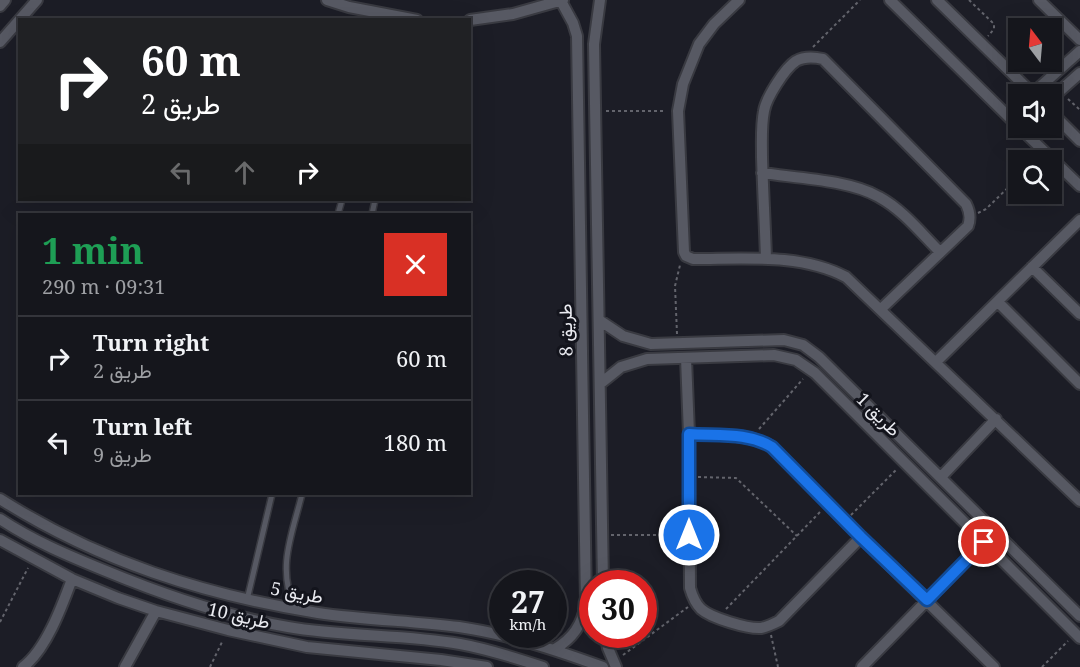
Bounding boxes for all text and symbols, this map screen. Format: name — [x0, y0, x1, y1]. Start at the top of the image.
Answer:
north arrow — [1008, 18, 1062, 72]
map controls — [1008, 18, 1062, 204]
text: 60 m — [141, 31, 241, 88]
icon: right — [42, 42, 120, 120]
button: sound — [1008, 84, 1062, 138]
text: طريق 2 — [141, 85, 220, 122]
button: search — [1008, 150, 1062, 204]
icon: left — [165, 156, 198, 189]
icon: ahead — [228, 156, 261, 189]
icon: right — [291, 156, 324, 189]
text: 1 min — [42, 226, 144, 275]
button: close — [384, 233, 447, 296]
text: 290 m · 09:31 — [42, 273, 165, 300]
street label: طريق 8 — [553, 303, 577, 357]
text: Turn right — [93, 327, 209, 357]
icon: right — [42, 342, 75, 375]
text: 60 m — [396, 343, 447, 373]
text: طريق 2 — [93, 357, 152, 384]
street label: طريق 1 — [852, 387, 906, 441]
text: Turn left — [93, 411, 192, 441]
icon: left — [42, 426, 75, 459]
text: 180 m — [384, 427, 447, 457]
text: طريق 9 — [93, 441, 152, 468]
position arrow — [657, 503, 721, 567]
pin — [958, 516, 1009, 567]
icon: arrive — [967, 525, 1000, 558]
speed limit sign: 30 — [579, 570, 657, 648]
street label: طريق 5 — [269, 576, 325, 608]
text: 27 — [511, 581, 545, 622]
street label: طريق 10 — [206, 596, 272, 634]
text: km/h — [510, 614, 546, 634]

